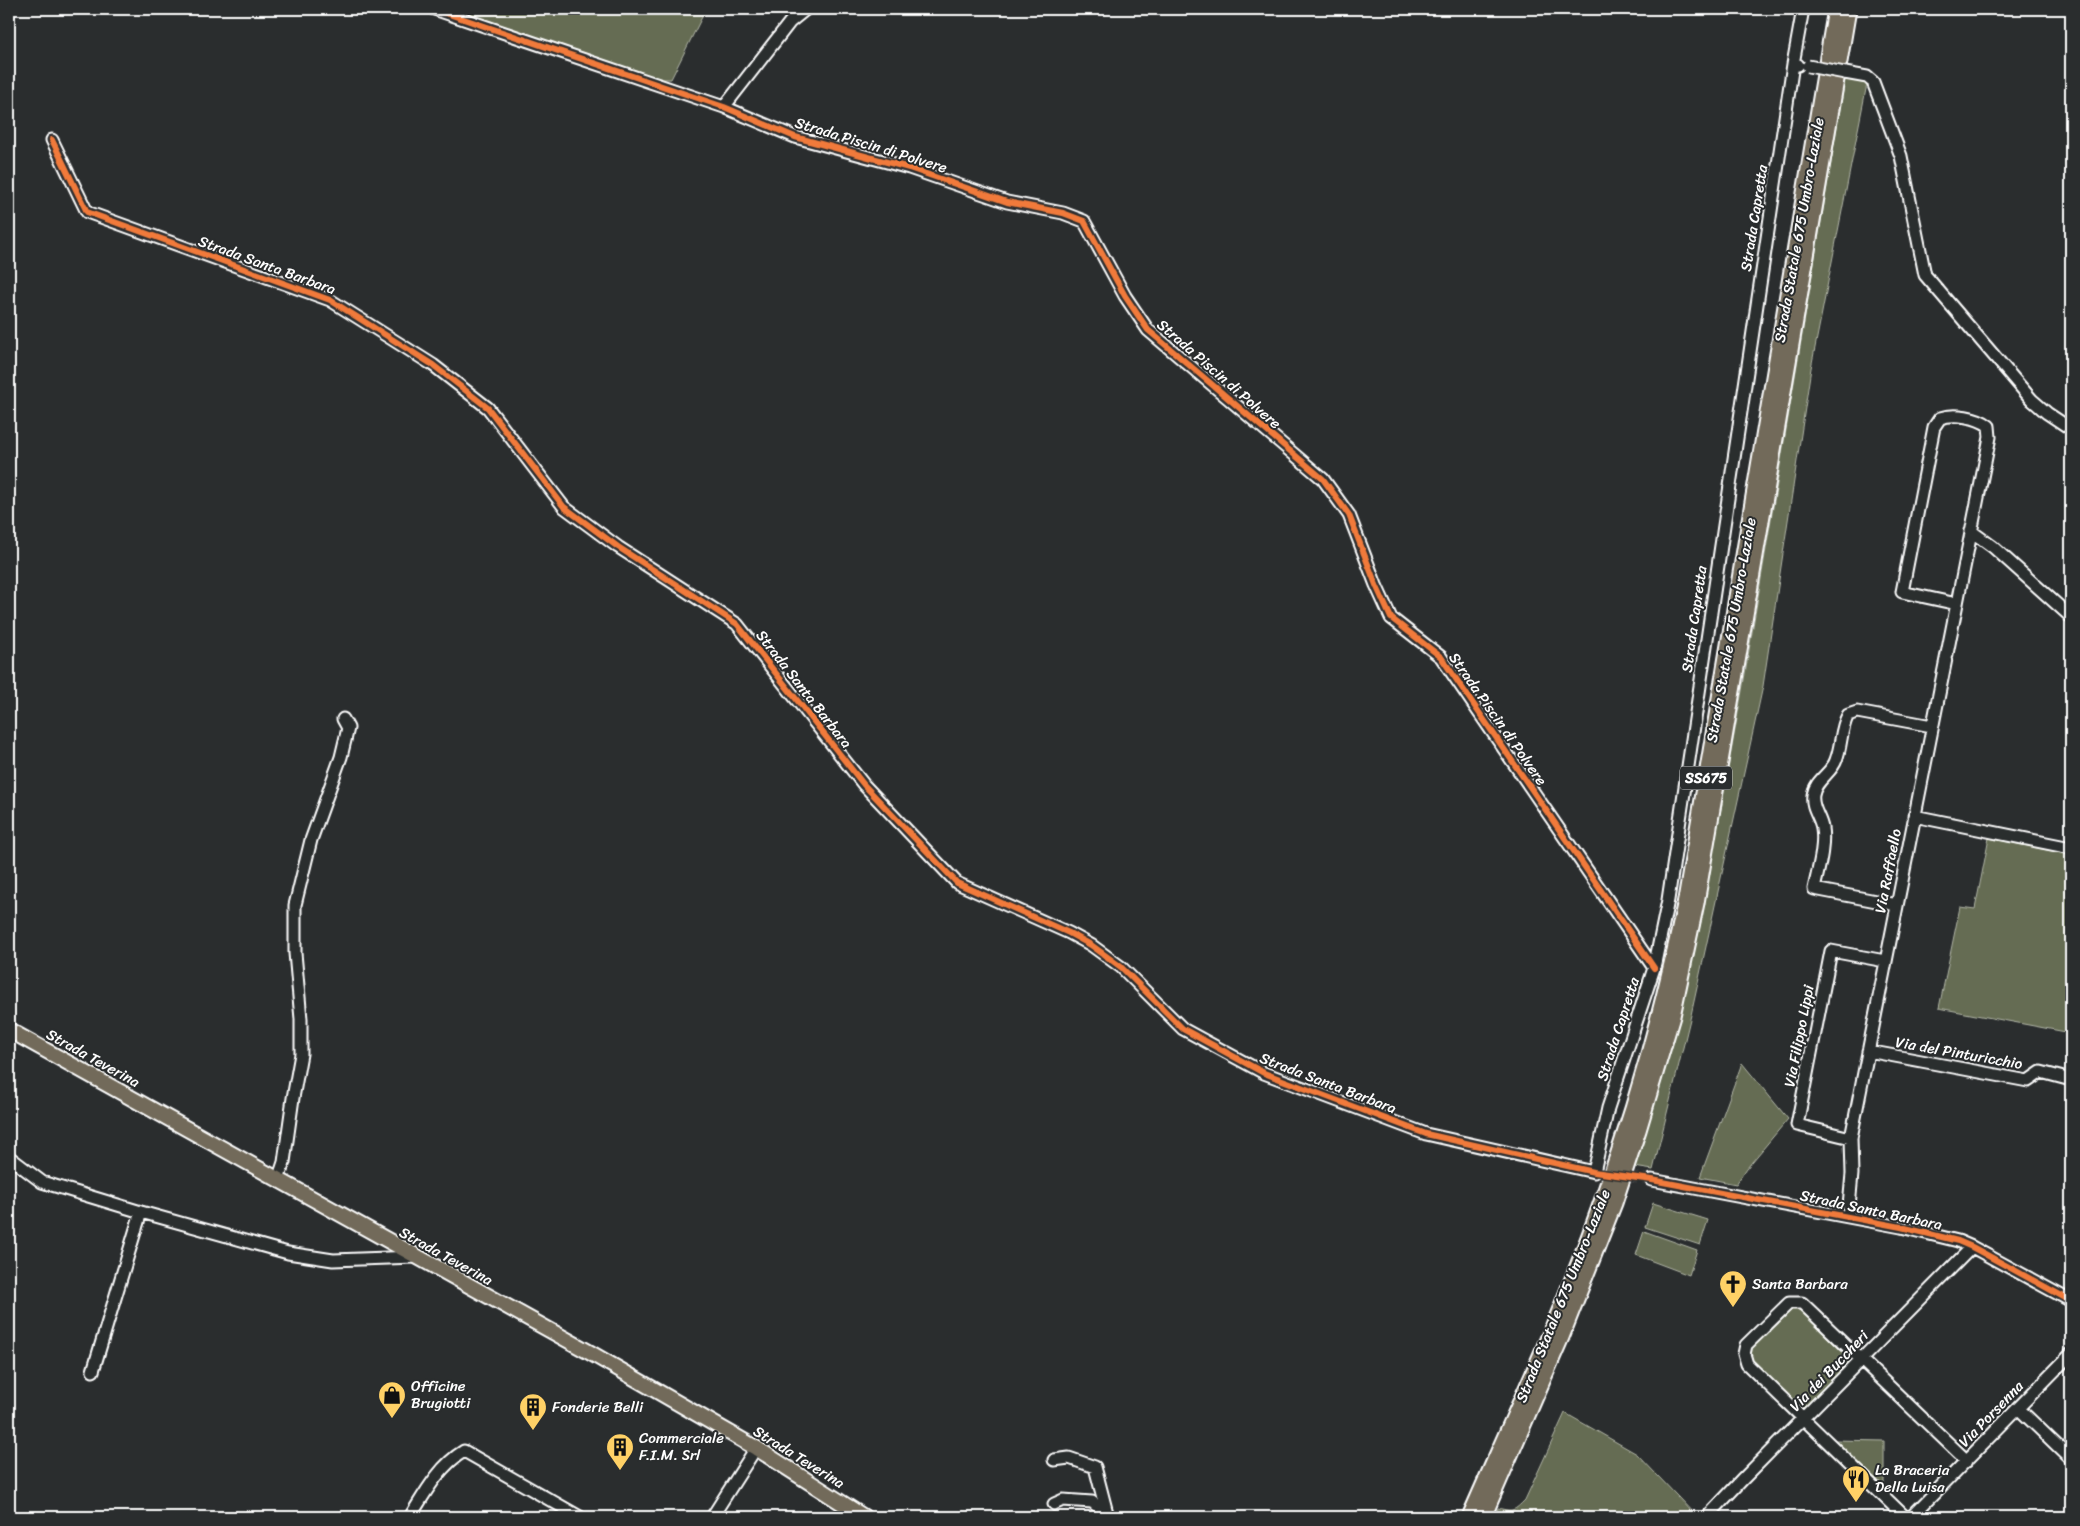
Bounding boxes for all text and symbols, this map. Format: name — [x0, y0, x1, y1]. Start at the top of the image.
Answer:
street label: Strada Piscin di Polvere — [792, 109, 951, 181]
street label: Strada Statale 675 Umbro-Laziale — [1766, 115, 1832, 345]
street label: Strada Capretta — [1733, 162, 1775, 273]
street label: Strada Santa Barbara — [195, 228, 340, 302]
street label: Strada Piscin di Polvere — [1151, 312, 1287, 436]
street label: Strada Statale 675 Umbro-Laziale — [1698, 515, 1764, 745]
street label: Strada Capretta — [1674, 563, 1714, 674]
street label: Strada Santa Barbara — [749, 624, 859, 754]
street label: Strada Piscin di Polvere — [1442, 647, 1554, 791]
road number: SS675 — [1680, 766, 1732, 790]
street label: Via Raffaello — [1867, 826, 1909, 916]
street label: Strada Capretta — [1589, 973, 1647, 1084]
street label: Via Filippo Lippi — [1776, 982, 1822, 1089]
street label: Strada Teverina — [41, 1021, 145, 1095]
street label: Via del Pinturicchio — [1893, 1029, 2025, 1077]
street label: Strada Santa Barbara — [1256, 1045, 1401, 1121]
street label: Strada Santa Barbara — [1797, 1182, 1945, 1238]
street label: Strada Statale 675 Umbro-Laziale — [1508, 1185, 1618, 1407]
street label: Strada Teverina — [394, 1219, 498, 1293]
church icon: Santa Barbara — [1718, 1269, 1748, 1308]
place label: Santa Barbara — [1752, 1271, 1848, 1297]
street label: Via dei Buccheri — [1783, 1323, 1876, 1418]
place label: Officine Brugiotti — [411, 1373, 471, 1416]
street label: Via Porsenna — [1952, 1374, 2030, 1454]
shop icon: Officine Brugiotti — [377, 1380, 407, 1419]
building icon: Fonderie Belli — [518, 1392, 548, 1431]
place label: Fonderie Belli — [552, 1394, 644, 1420]
street label: Strada Teverina — [748, 1418, 850, 1496]
place label: Commerciale F.I.M. Srl — [639, 1425, 724, 1468]
building icon: Commerciale F.I.M. Srl — [605, 1432, 635, 1471]
place label: La Braceria Della Luisa — [1875, 1457, 1950, 1500]
restaurant icon: La Braceria Della Luisa — [1841, 1464, 1871, 1503]

